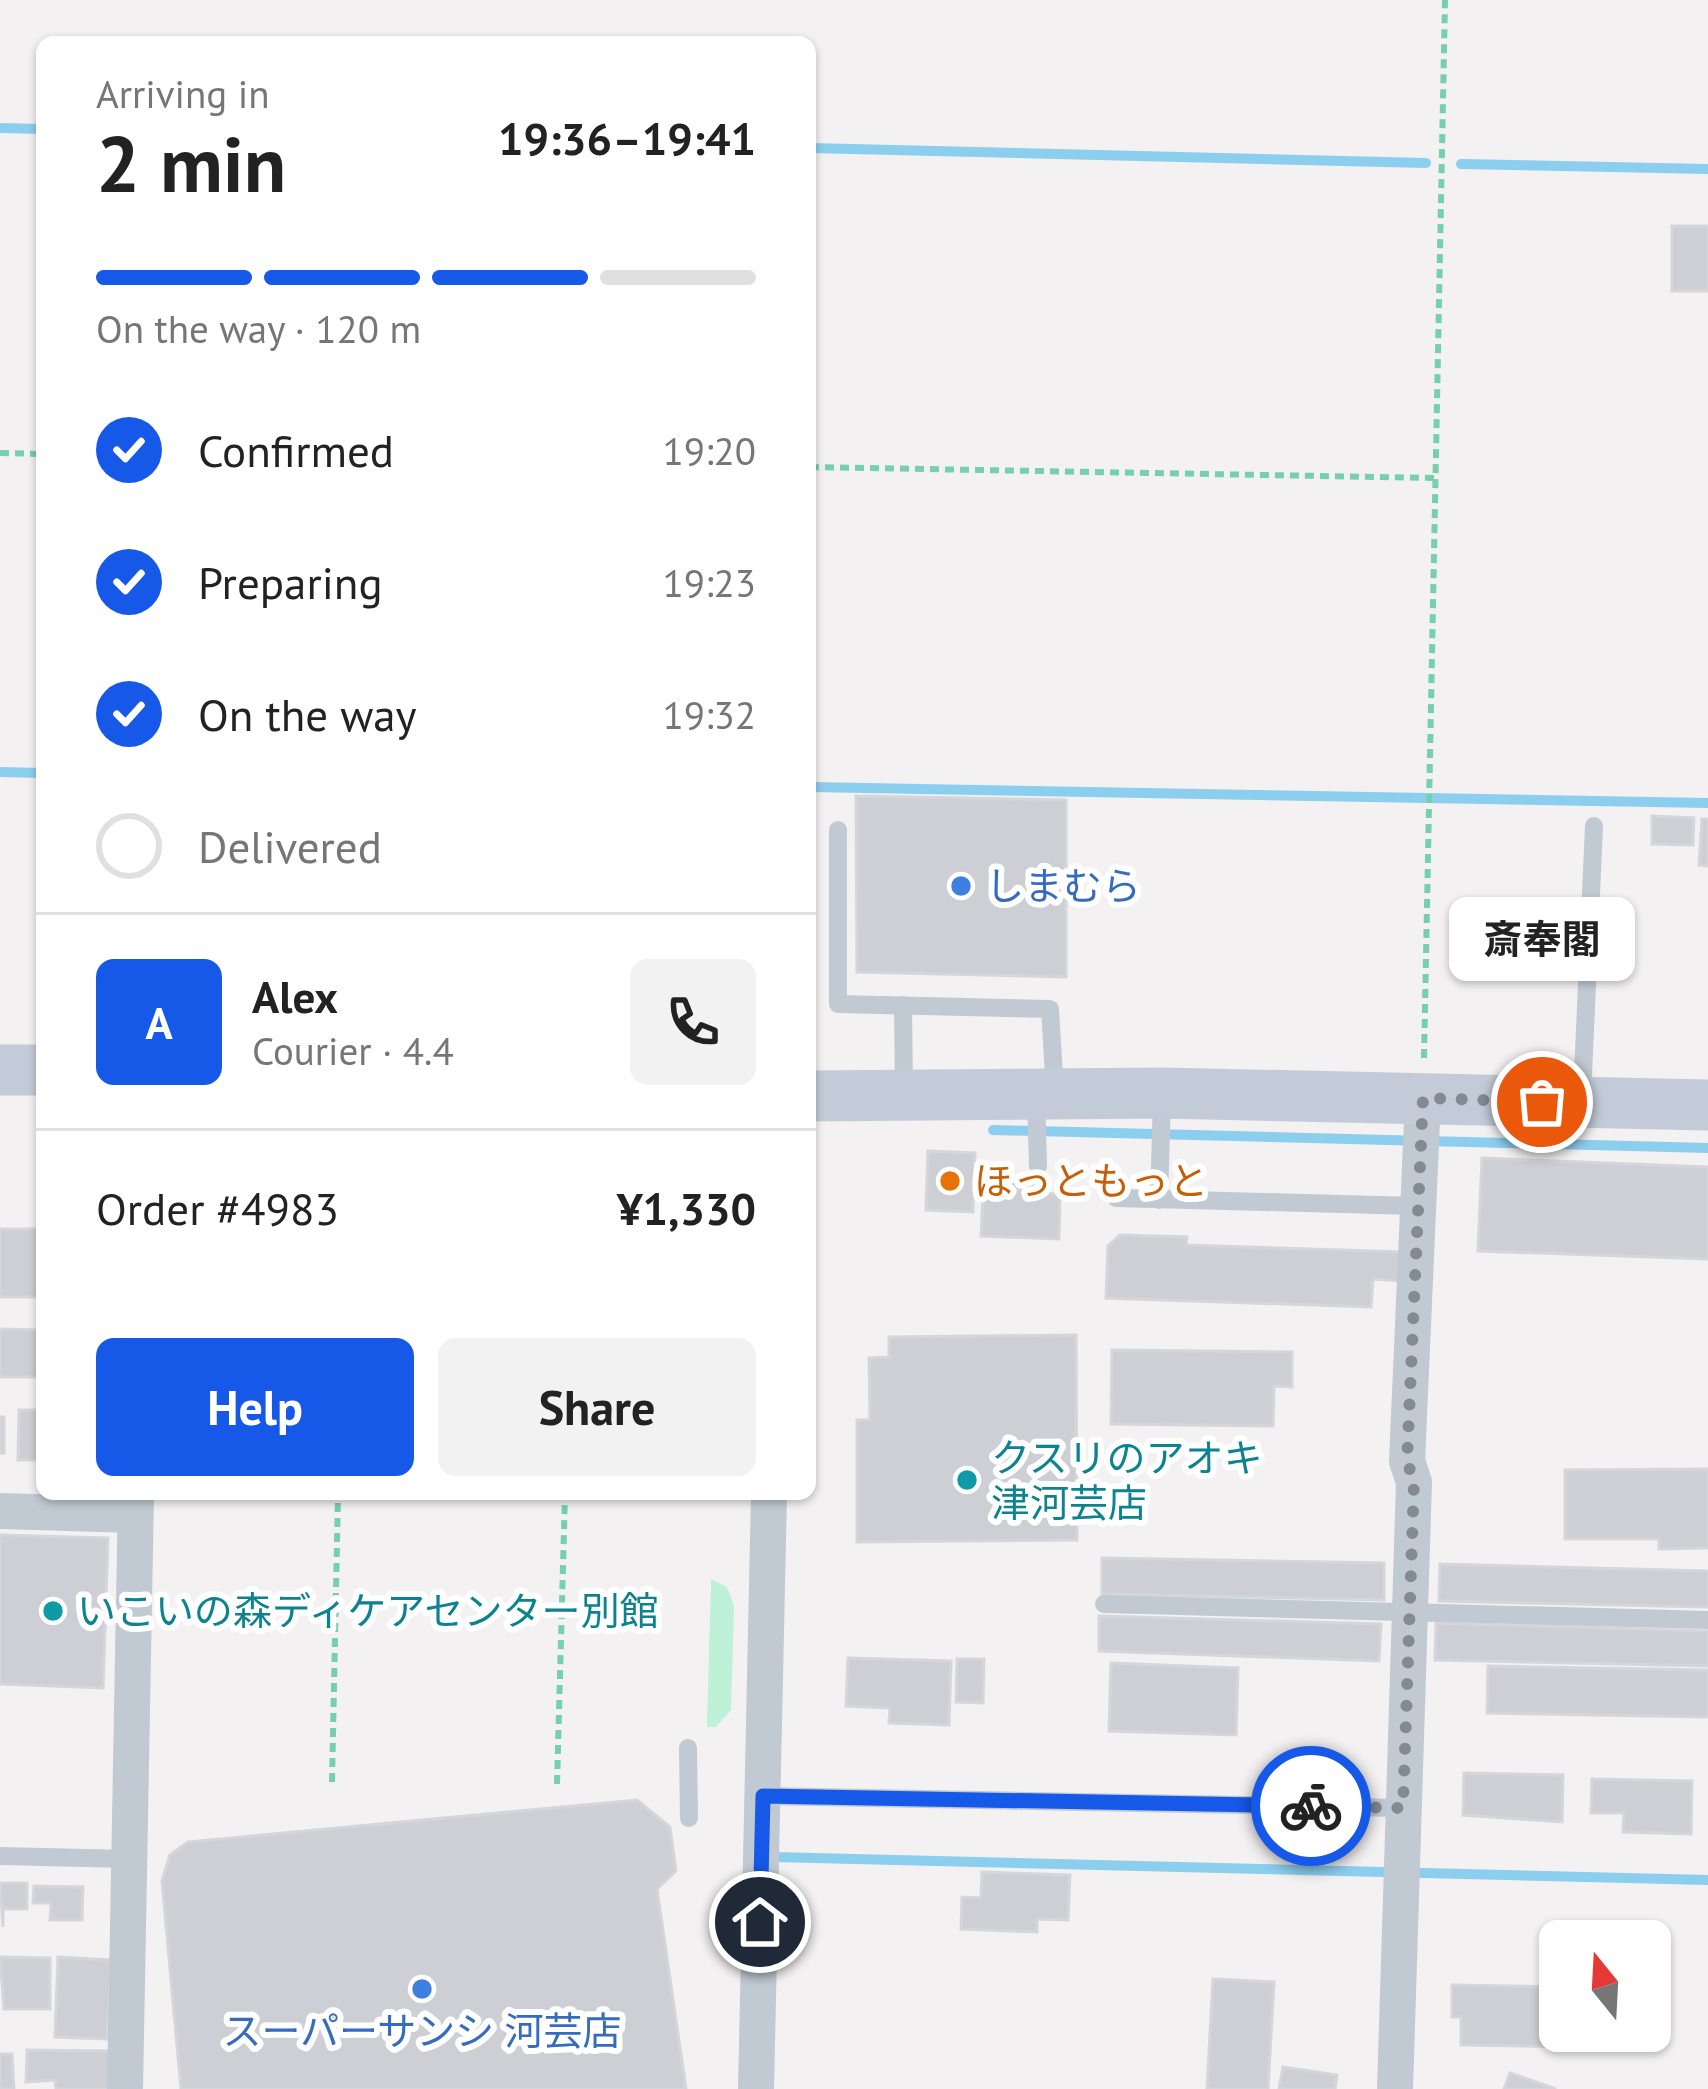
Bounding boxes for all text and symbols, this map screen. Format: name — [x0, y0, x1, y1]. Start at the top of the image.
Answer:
text: Arriving in — [96, 68, 270, 119]
text: 19:36–19:41 — [498, 109, 756, 167]
text: 2 min — [96, 113, 286, 214]
text: On the way · 120 m — [96, 303, 421, 354]
icon: check — [96, 417, 162, 483]
text: Confirmed — [198, 421, 394, 479]
text: 19:20 — [662, 425, 756, 476]
icon: check — [96, 549, 162, 615]
text: Preparing — [198, 553, 383, 611]
text: 19:23 — [662, 557, 756, 608]
icon: check — [96, 681, 162, 747]
text: On the way — [198, 685, 417, 743]
text: 19:32 — [662, 689, 756, 740]
text: Delivered — [198, 817, 382, 875]
place label: しまむら — [985, 860, 1141, 911]
marker: しまむら — [948, 873, 974, 899]
callout: 斎奉閣 — [1449, 898, 1635, 982]
text: 斎奉閣 — [1483, 913, 1601, 964]
button: phone — [630, 959, 756, 1085]
text: Alex — [252, 967, 338, 1025]
text: A — [145, 993, 173, 1051]
text: Courier · 4.4 — [252, 1025, 454, 1076]
pin — [1491, 1051, 1593, 1153]
icon: bag — [1509, 1069, 1575, 1135]
place label: ほっともっと — [974, 1155, 1208, 1206]
marker: ほっともっと — [937, 1168, 963, 1194]
text: Order #4983 — [96, 1179, 339, 1237]
text: ¥1,330 — [617, 1179, 756, 1237]
button: Help — [96, 1338, 414, 1476]
button: Share — [438, 1338, 756, 1476]
place label: クスリのアオキ 津河芸店 — [991, 1432, 1263, 1528]
marker: クスリのアオキ 津河芸店 — [954, 1467, 980, 1493]
place label: いこいの森ディケアセンター別館 — [77, 1585, 659, 1636]
marker: いこいの森ディケアセンター別館 — [40, 1598, 66, 1624]
courier — [1251, 1746, 1371, 1866]
icon: bike — [1278, 1773, 1344, 1839]
pin — [709, 1871, 811, 1973]
icon: home — [727, 1889, 793, 1955]
north arrow — [1539, 1920, 1671, 2052]
map controls — [1539, 1920, 1671, 2052]
marker: スーパーサンシ 河芸店 — [409, 1976, 435, 2002]
place label: スーパーサンシ 河芸店 — [222, 2005, 622, 2056]

